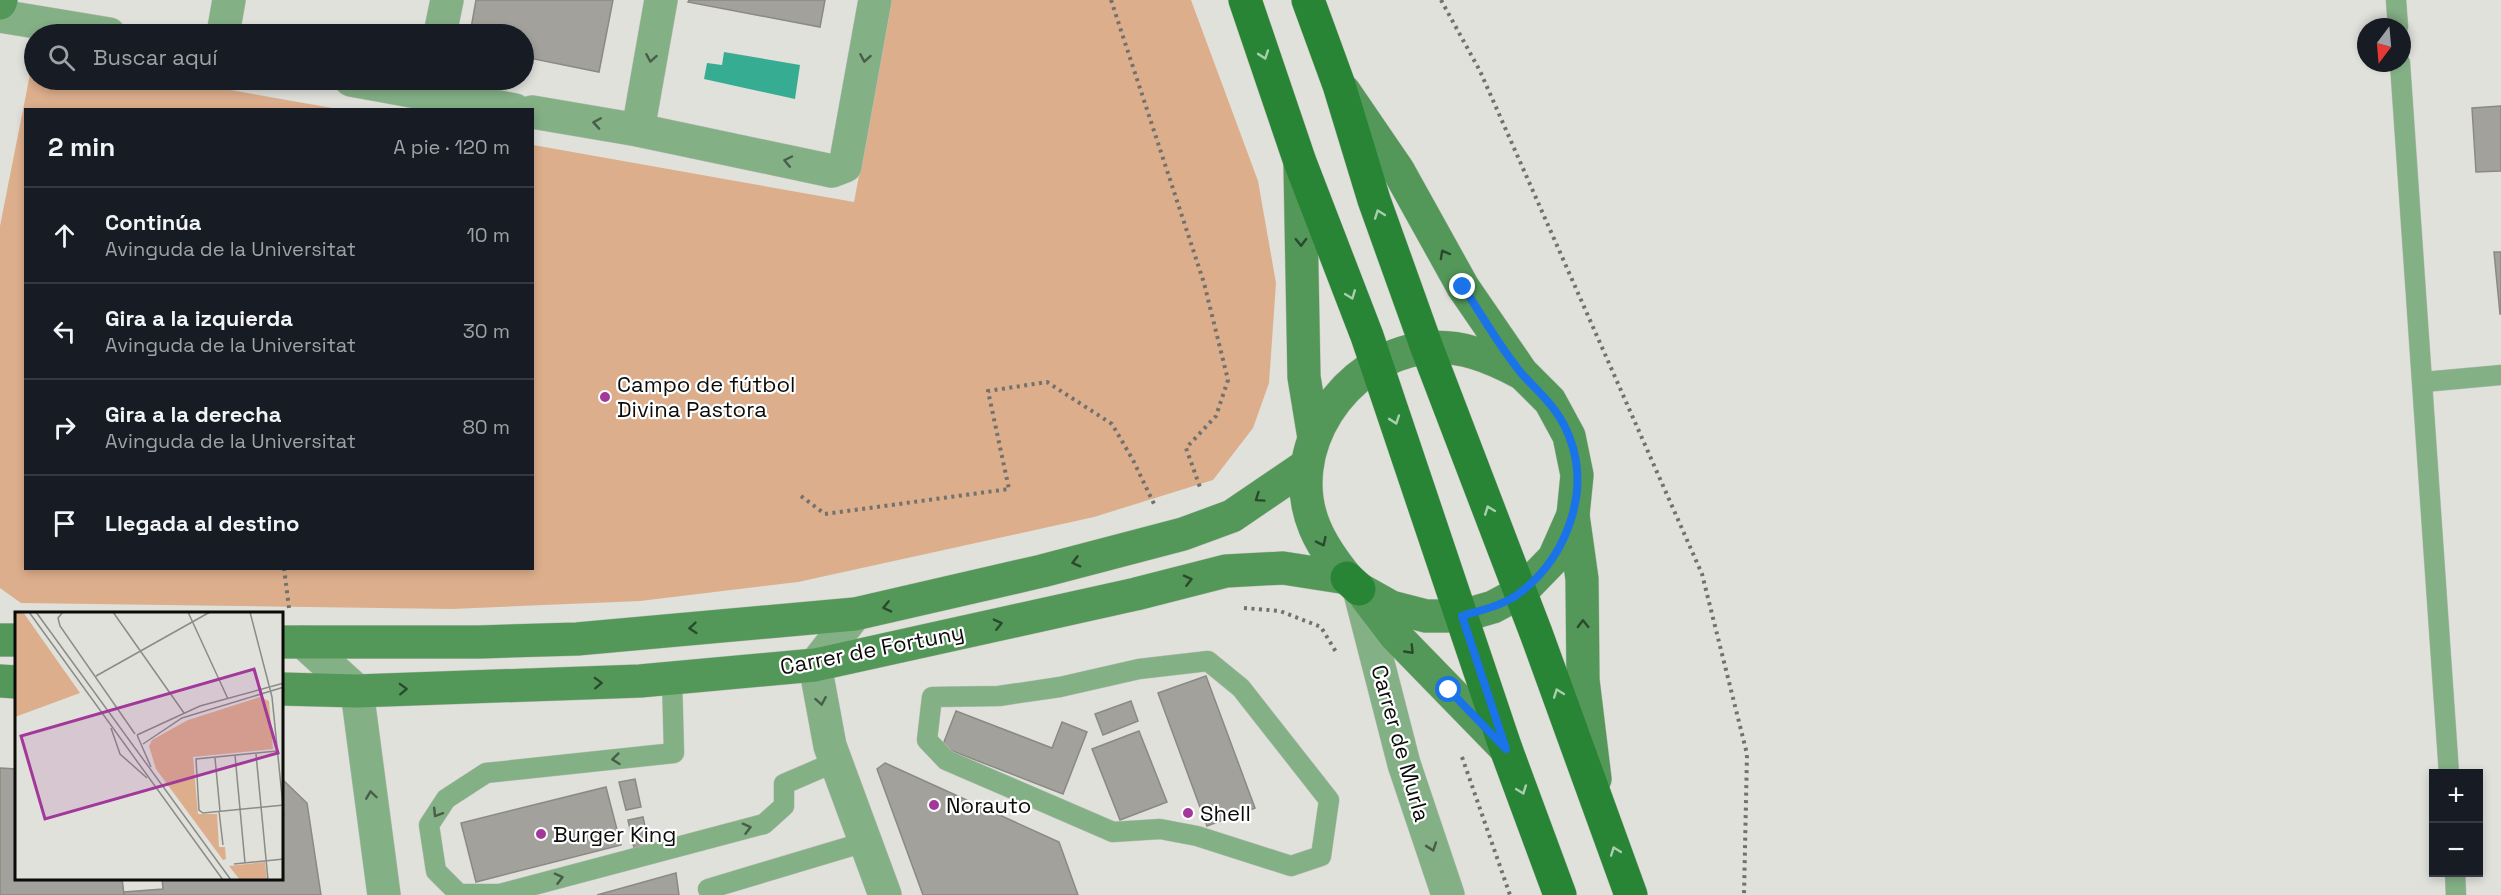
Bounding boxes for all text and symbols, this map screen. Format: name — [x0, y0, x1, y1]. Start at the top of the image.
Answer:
north arrow — [2357, 18, 2411, 72]
search box — [24, 24, 534, 90]
icon: search — [45, 41, 78, 74]
text: Buscar aquí — [93, 43, 218, 71]
one-way arrow — [1256, 49, 1269, 60]
one-way arrow — [645, 52, 658, 62]
one-way arrow — [859, 52, 872, 62]
one-way arrow — [592, 117, 602, 130]
text: 2 min — [48, 130, 115, 164]
text: A pie · 120 m — [393, 134, 510, 160]
one-way arrow — [783, 155, 793, 168]
text: Continúa — [105, 208, 201, 236]
one-way arrow — [1373, 209, 1386, 220]
icon: ahead — [48, 219, 81, 252]
text: 10 m — [466, 222, 510, 248]
text: Avinguda de la Universitat — [105, 236, 356, 262]
one-way arrow — [1295, 237, 1308, 246]
one-way arrow — [1440, 250, 1452, 260]
route end — [1449, 273, 1475, 299]
one-way arrow — [1344, 289, 1356, 300]
text: Gira a la izquierda — [105, 304, 293, 332]
icon: left — [48, 315, 81, 348]
text: 30 m — [463, 318, 510, 344]
text: Avinguda de la Universitat — [105, 332, 356, 358]
place label: Campo de fútbol Divina Pastora — [617, 370, 795, 423]
marker: Campo de fútbol Divina Pastora — [598, 390, 612, 404]
text: Gira a la derecha — [105, 400, 282, 428]
icon: right — [48, 411, 81, 444]
text: 80 m — [462, 414, 510, 440]
one-way arrow — [1388, 414, 1400, 425]
text: Avinguda de la Universitat — [105, 428, 356, 454]
one-way arrow — [1255, 491, 1266, 502]
one-way arrow — [1484, 506, 1496, 517]
icon: arrive — [48, 507, 81, 540]
text: Llegada al destino — [105, 509, 299, 537]
one-way arrow — [1314, 536, 1326, 547]
one-way arrow — [1072, 555, 1082, 568]
one-way arrow — [1183, 574, 1193, 587]
one-way arrow — [882, 600, 892, 613]
inset map — [15, 612, 284, 880]
street label: Carrer de Fortuny — [778, 617, 966, 681]
one-way arrow — [993, 619, 1003, 632]
one-way arrow — [1577, 619, 1589, 628]
one-way arrow — [688, 622, 697, 635]
one-way arrow — [1402, 642, 1413, 653]
street label: Carrer de Murla — [1365, 661, 1437, 825]
one-way arrow — [594, 676, 603, 689]
route start — [1435, 676, 1461, 702]
one-way arrow — [399, 683, 408, 696]
one-way arrow — [1552, 688, 1565, 699]
one-way arrow — [815, 696, 827, 705]
one-way arrow — [611, 752, 621, 765]
map controls — [2429, 769, 2483, 877]
button: + — [2429, 769, 2483, 823]
one-way arrow — [1514, 785, 1527, 795]
one-way arrow — [365, 791, 377, 800]
place label: Norauto — [946, 791, 1031, 819]
marker: Norauto — [927, 798, 941, 812]
place label: Shell — [1200, 799, 1251, 827]
one-way arrow — [433, 806, 444, 817]
marker: Shell — [1181, 806, 1195, 820]
place label: Burger King — [553, 820, 676, 848]
one-way arrow — [742, 823, 752, 836]
button: − — [2429, 823, 2483, 877]
marker: Burger King — [534, 827, 548, 841]
one-way arrow — [1425, 841, 1437, 852]
one-way arrow — [1609, 846, 1622, 857]
one-way arrow — [553, 873, 563, 885]

